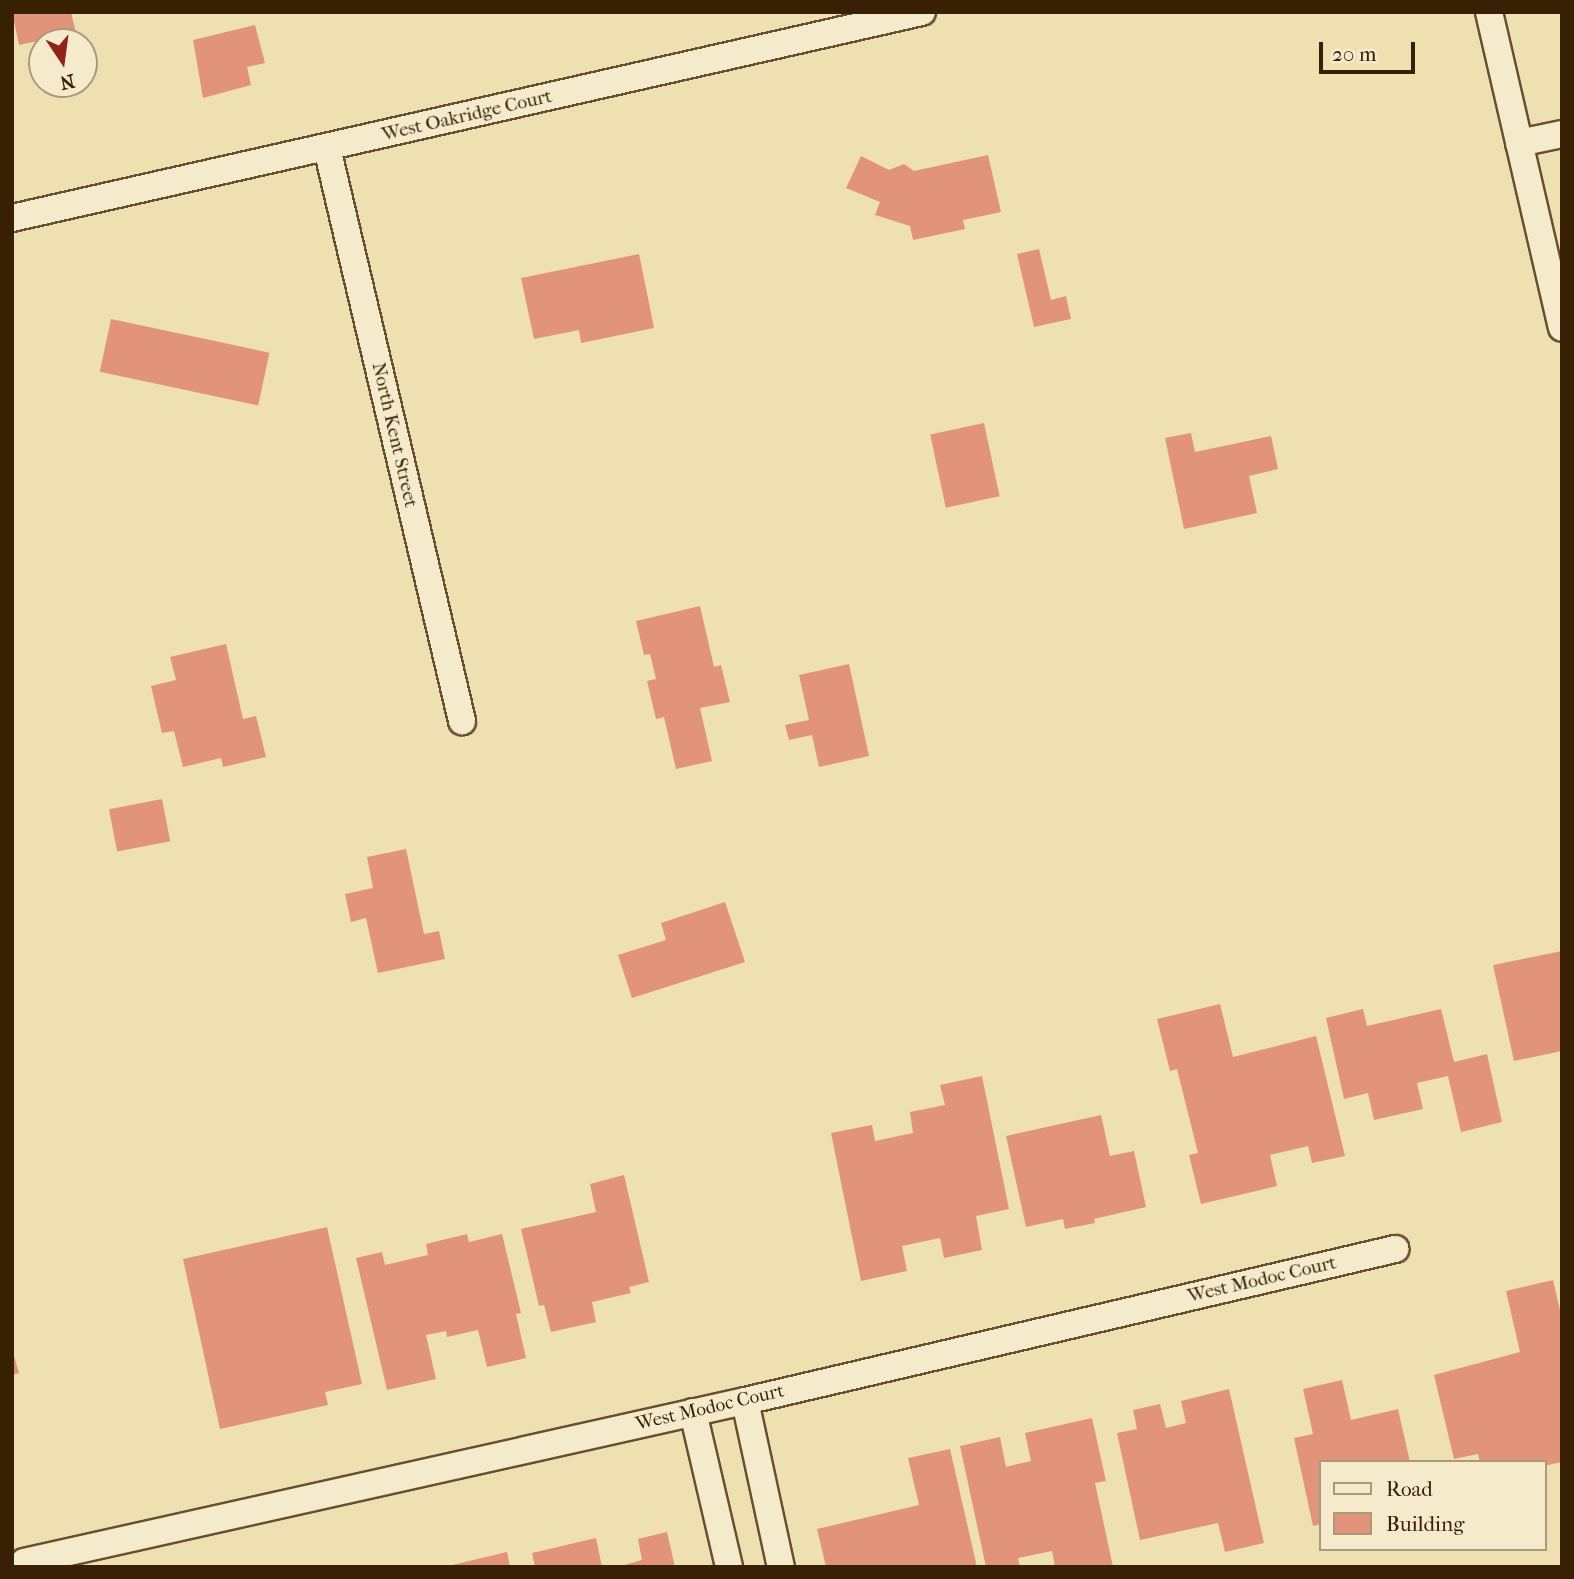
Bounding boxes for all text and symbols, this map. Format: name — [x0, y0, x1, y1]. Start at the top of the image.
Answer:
north arrow — [28, 28, 98, 98]
scale bar — [1322, 28, 1418, 72]
text: 20 m — [1332, 42, 1376, 66]
text: N — [58, 69, 77, 94]
street label: West Oakridge Court — [380, 85, 554, 147]
street label: North Kent Street — [366, 360, 422, 510]
street label: West Modoc Court — [1185, 1252, 1339, 1308]
street label: West Modoc Court — [633, 1380, 787, 1436]
legend — [1318, 1460, 1546, 1551]
text: Road — [1386, 1477, 1433, 1501]
text: Building — [1386, 1512, 1464, 1536]

